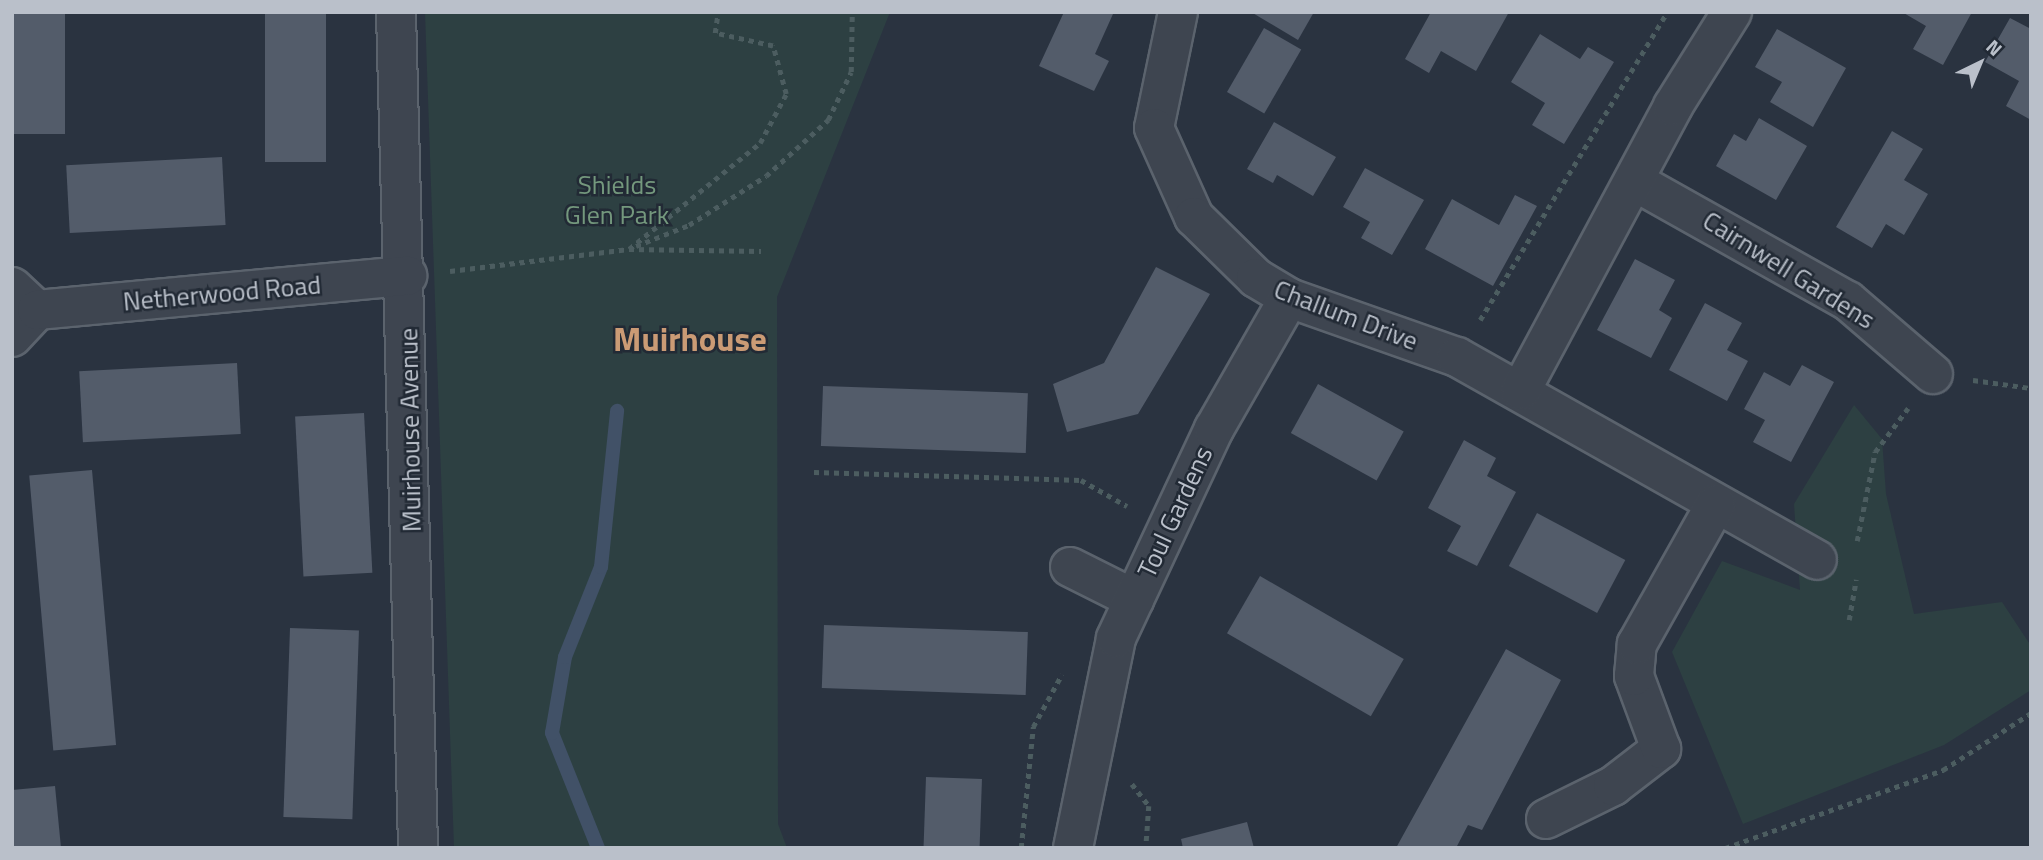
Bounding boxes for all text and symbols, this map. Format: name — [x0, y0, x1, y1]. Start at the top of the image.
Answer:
north arrow — [1945, 28, 2015, 98]
text: N — [1980, 32, 2009, 62]
park label: Shields Glen Park — [565, 169, 669, 230]
street label: Cairnwell Gardens — [1697, 205, 1881, 335]
street label: Netherwood Road — [122, 269, 322, 317]
street label: Challum Drive — [1270, 273, 1422, 357]
district label: Muirhouse — [613, 320, 767, 360]
street label: Muirhouse Avenue — [393, 328, 427, 532]
street label: Toul Gardens — [1131, 441, 1219, 583]

